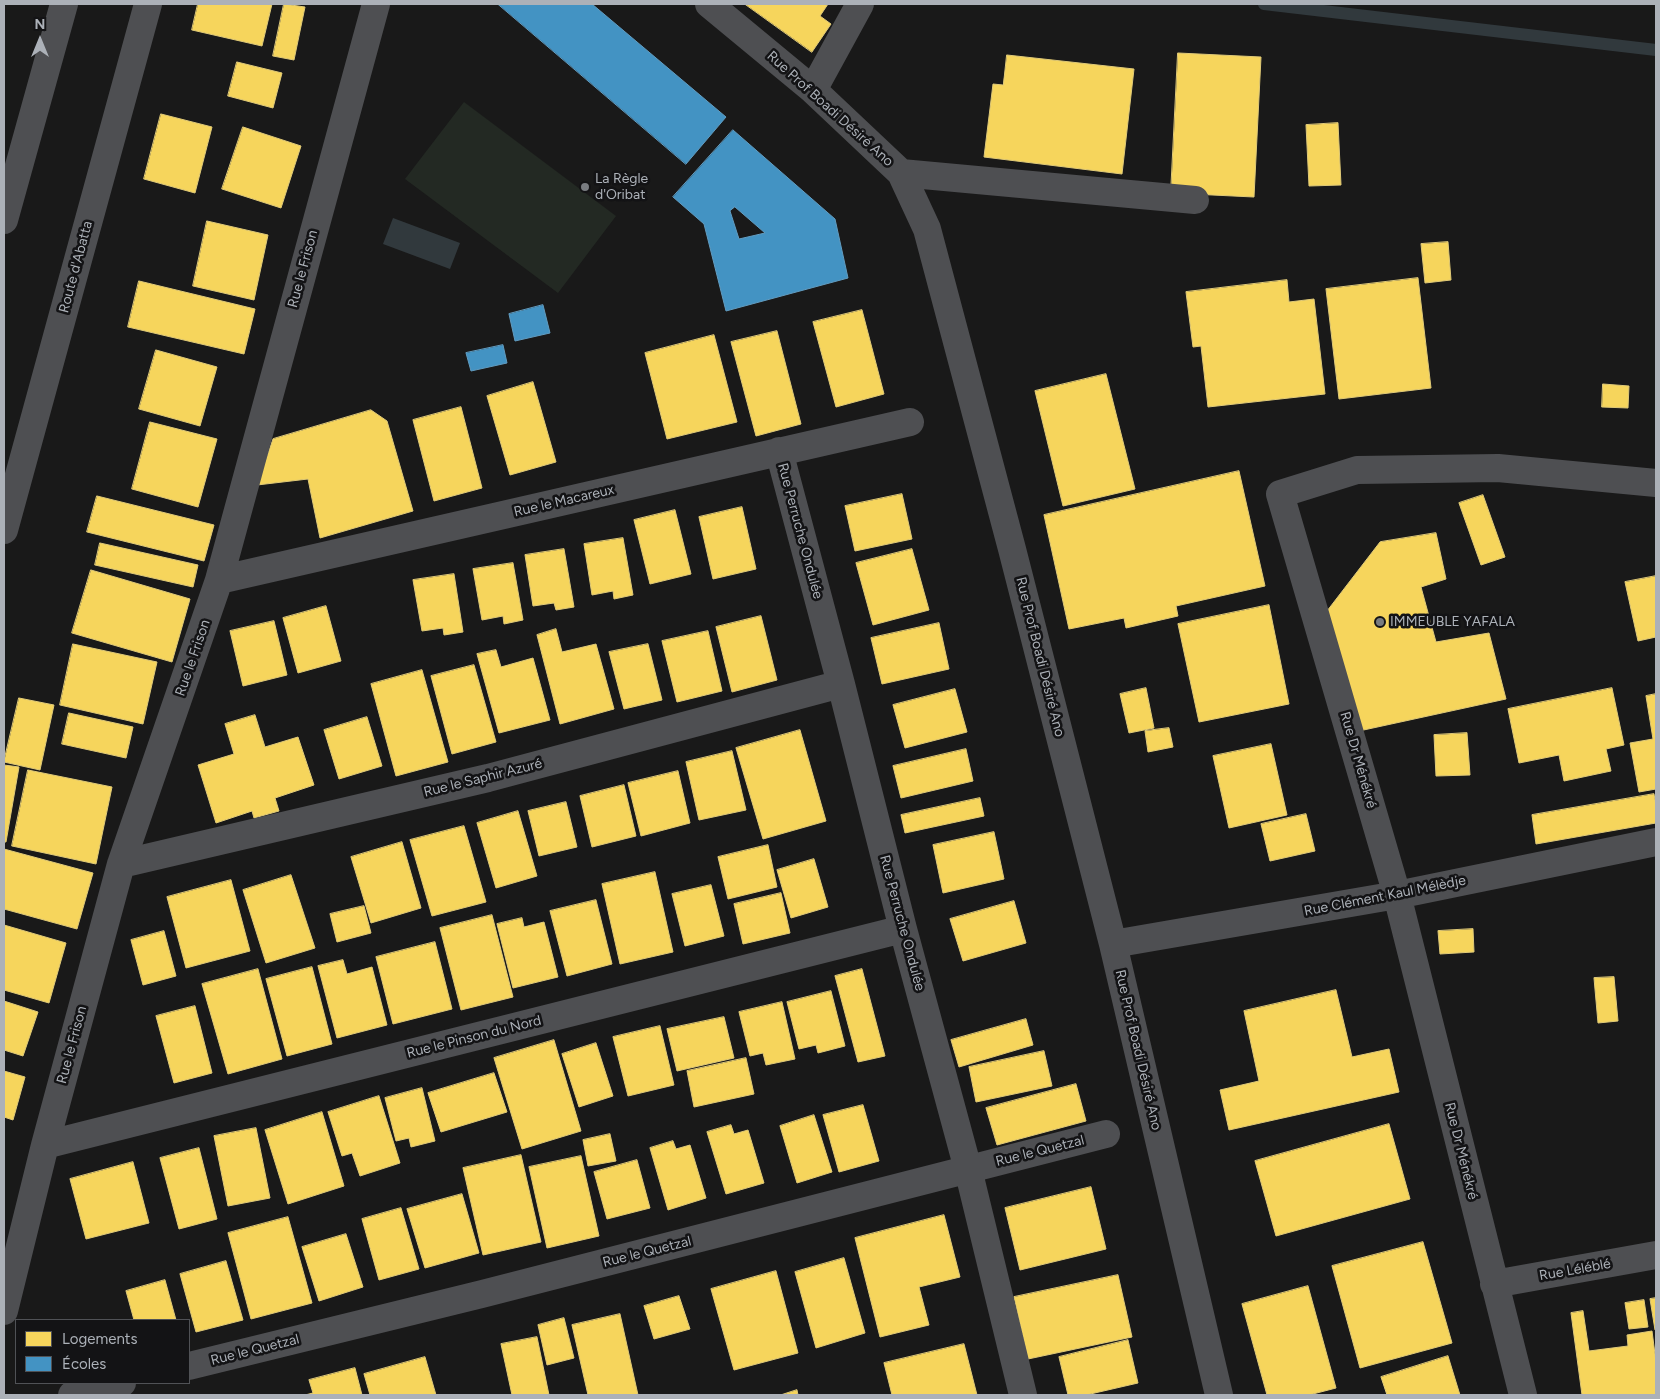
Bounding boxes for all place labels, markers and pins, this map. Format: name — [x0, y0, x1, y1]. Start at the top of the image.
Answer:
place label: La Règle d'Oribat — [595, 171, 648, 203]
marker: La Règle d'Oribat — [579, 181, 591, 193]
place label: IMMEUBLE YAFALA — [1390, 614, 1515, 630]
marker: IMMEUBLE YAFALA — [1374, 616, 1386, 628]

